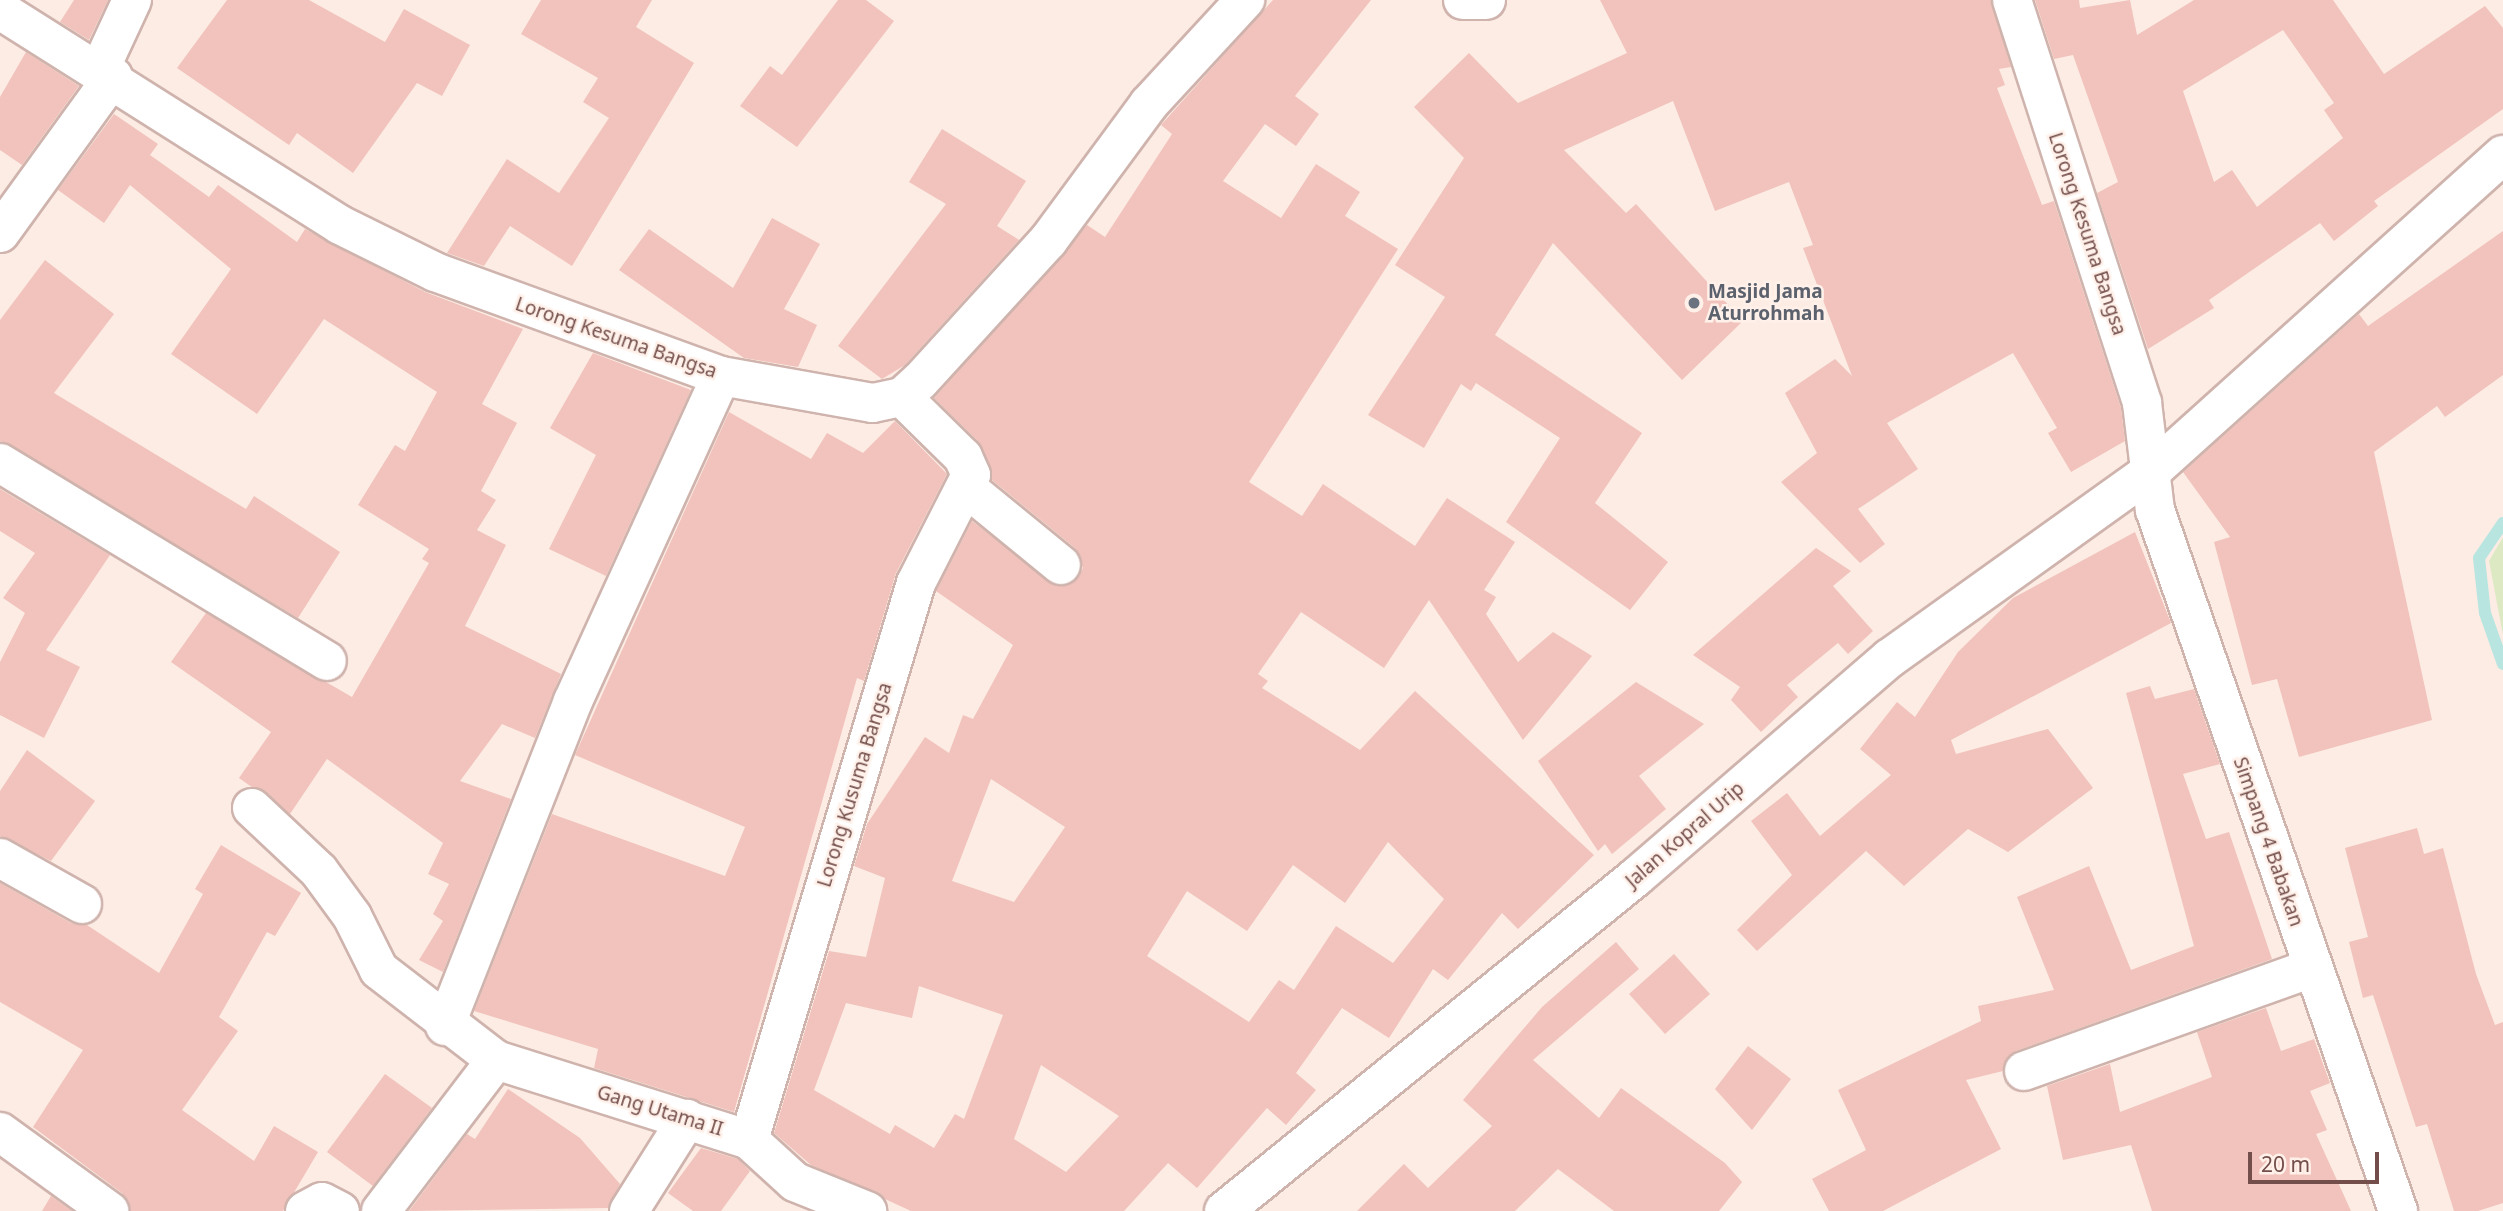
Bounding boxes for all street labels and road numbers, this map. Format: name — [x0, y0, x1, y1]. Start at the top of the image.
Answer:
street label: Lorong Kesuma Bangsa — [2043, 130, 2131, 338]
street label: Lorong Kesuma Bangsa — [512, 293, 720, 383]
street label: Lorong Kusuma Bangsa — [813, 680, 897, 890]
street label: Simpang 4 Babakan — [2228, 754, 2308, 930]
street label: Jalan Kopral Urip — [1621, 777, 1749, 893]
street label: Gang Utama II — [594, 1081, 726, 1141]

